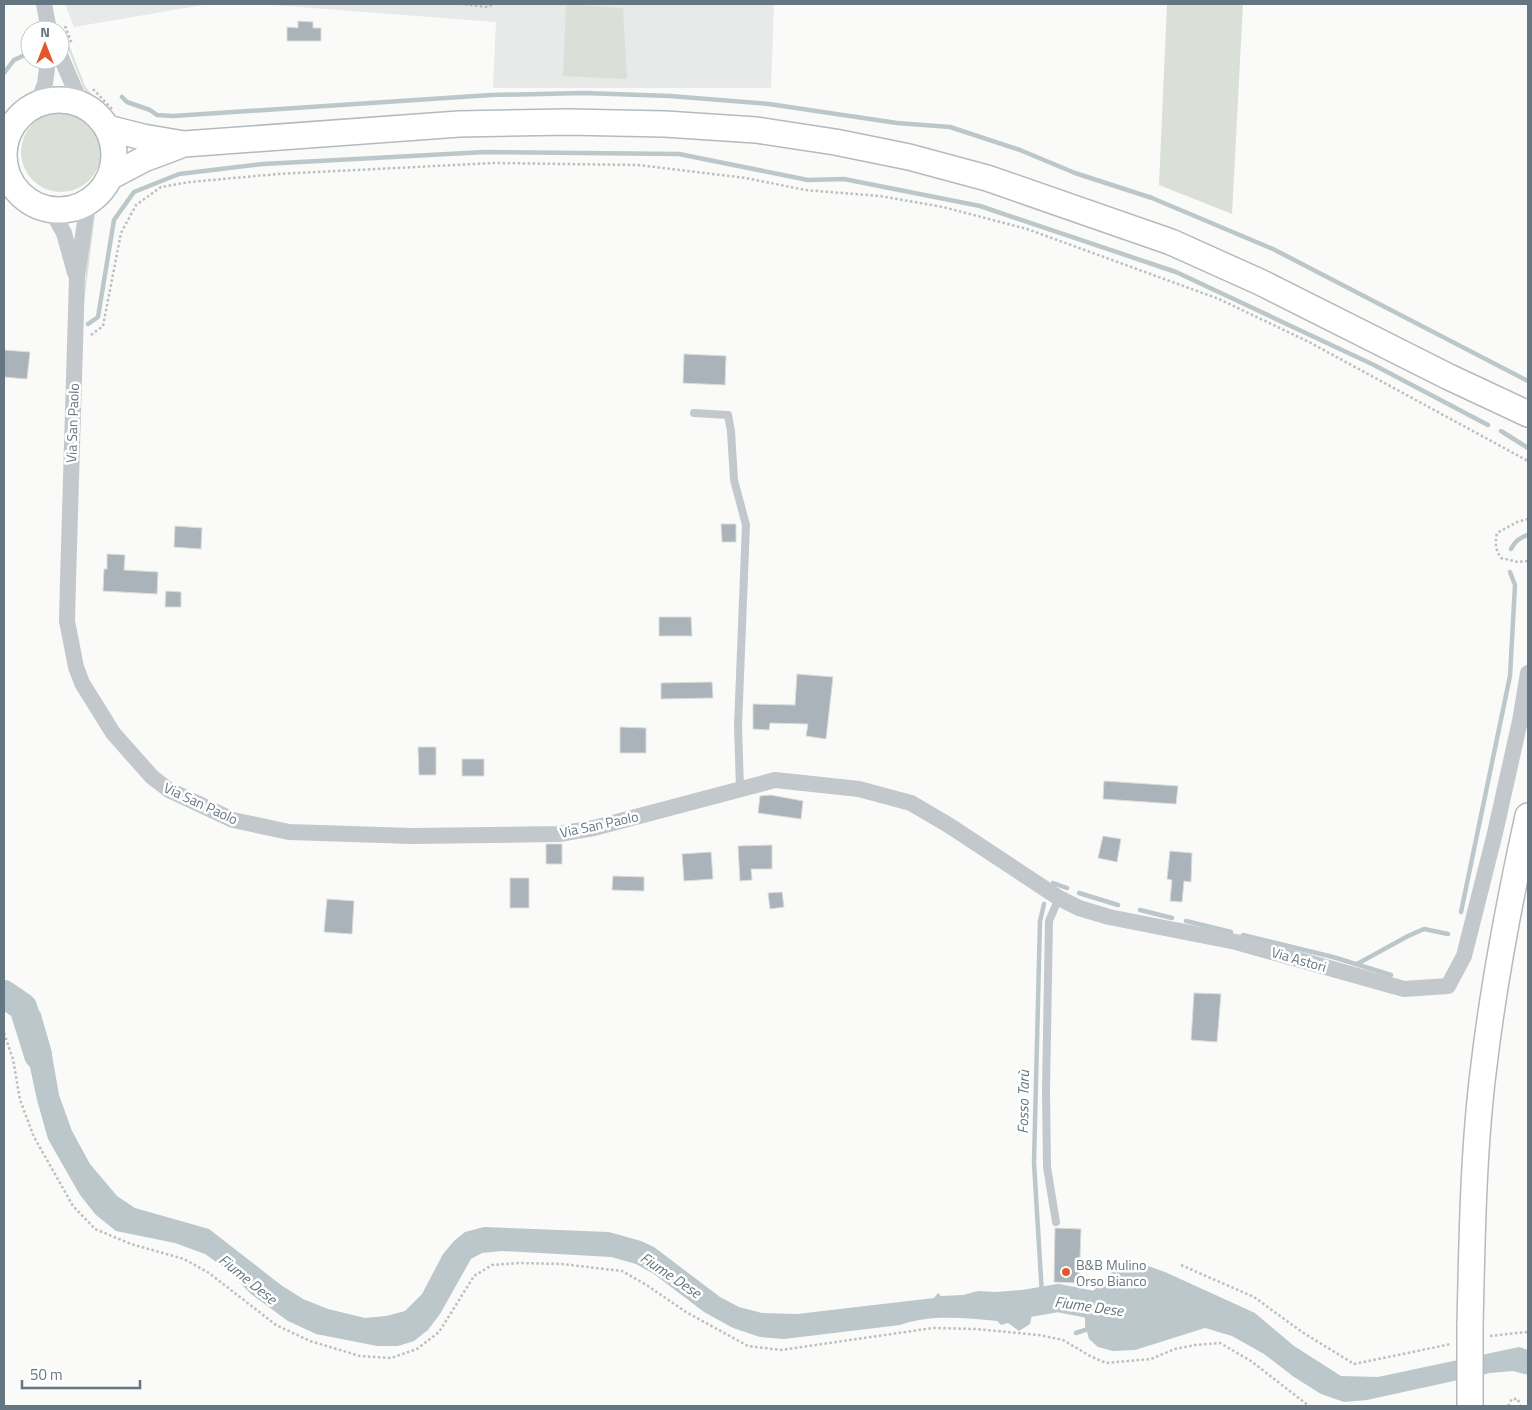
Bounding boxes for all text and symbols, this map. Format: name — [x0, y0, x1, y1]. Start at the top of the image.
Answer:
north arrow — [20, 20, 70, 70]
text: N — [40, 21, 50, 42]
street label: Via San Paolo — [60, 383, 84, 463]
street label: Via San Paolo — [160, 777, 242, 829]
street label: Via San Paolo — [558, 805, 640, 843]
street label: Via Astori — [1269, 941, 1329, 977]
water label: Fosso Tarù — [1011, 1068, 1035, 1134]
water label: Fiume Dese — [636, 1246, 707, 1304]
water label: Fiume Dese — [214, 1248, 283, 1310]
place label: B&B Mulino Orso Bianco — [1076, 1254, 1147, 1291]
marker: B&B Mulino Orso Bianco — [1060, 1266, 1072, 1278]
water label: Fiume Dese — [1053, 1290, 1126, 1322]
scale bar — [22, 1358, 140, 1390]
text: 50 m — [30, 1363, 63, 1386]

